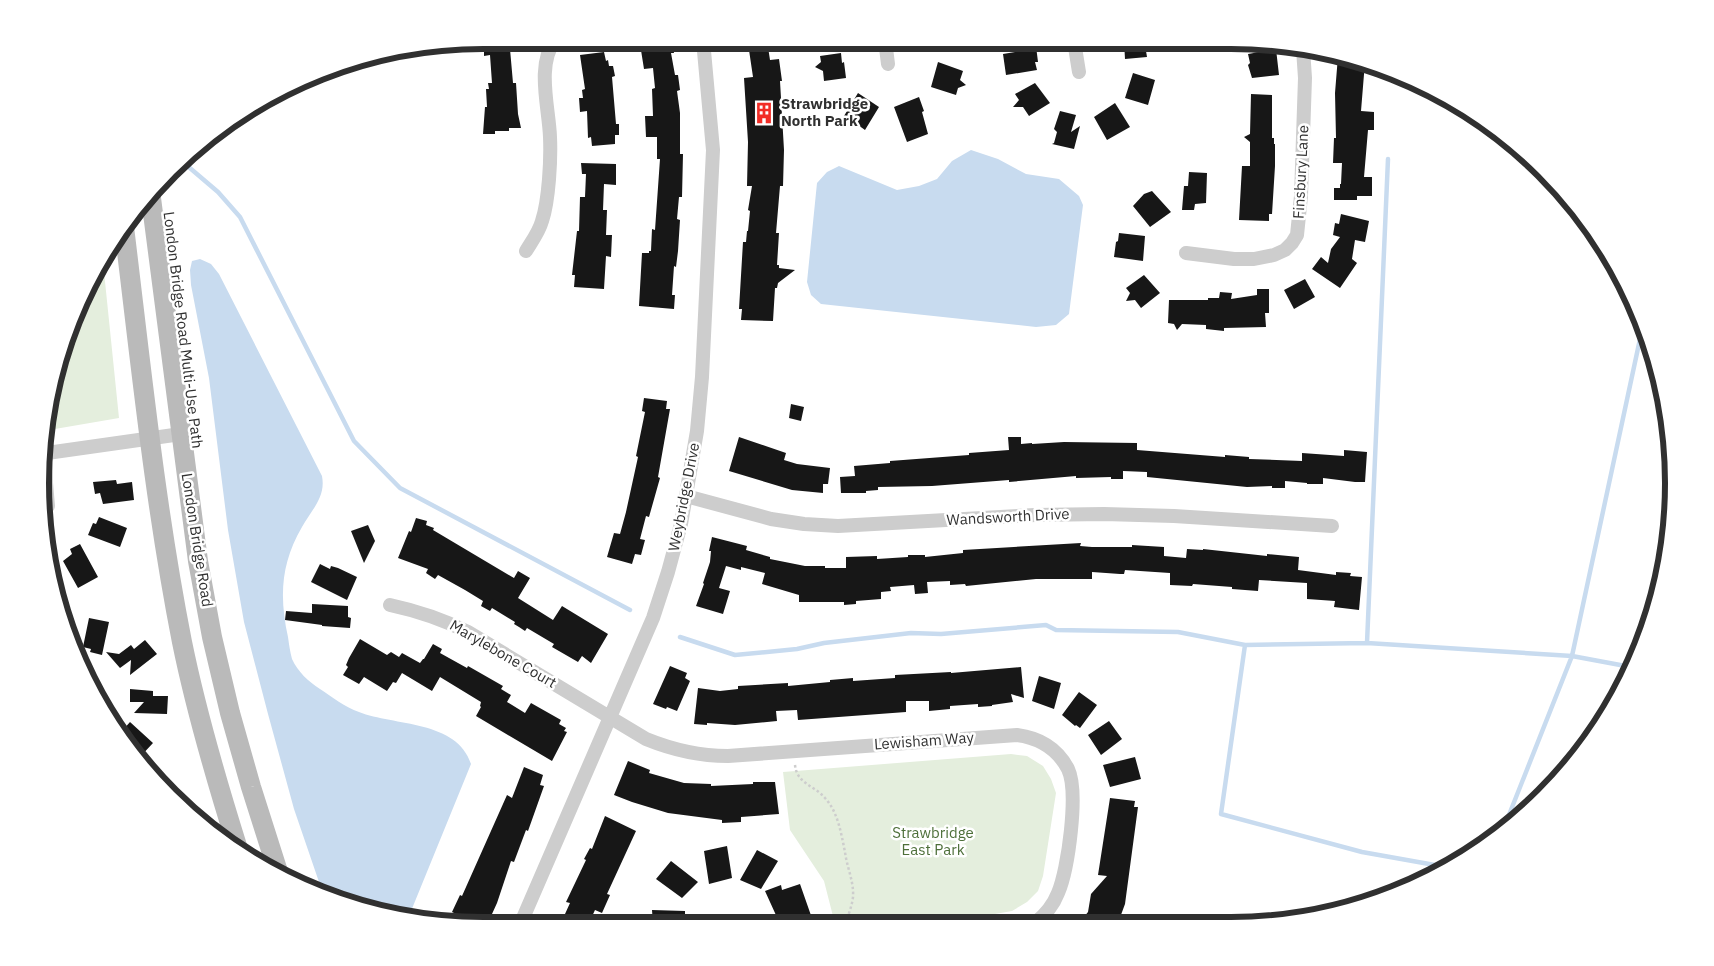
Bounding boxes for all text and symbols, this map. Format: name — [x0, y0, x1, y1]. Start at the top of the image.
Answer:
place label: Strawbridge North Park — [781, 94, 868, 130]
building icon: Strawbridge North Park — [751, 100, 777, 126]
street label: Finsbury Lane — [1289, 124, 1312, 219]
street label: London Bridge Road Multi-Use Path — [160, 210, 207, 449]
street label: Weybridge Drive — [664, 441, 703, 553]
street label: London Bridge Road — [178, 472, 217, 608]
street label: Wandsworth Drive — [946, 504, 1070, 529]
street label: Marylebone Court — [446, 615, 560, 692]
street label: Lewisham Way — [873, 728, 975, 753]
park label: Strawbridge East Park — [892, 823, 974, 859]

